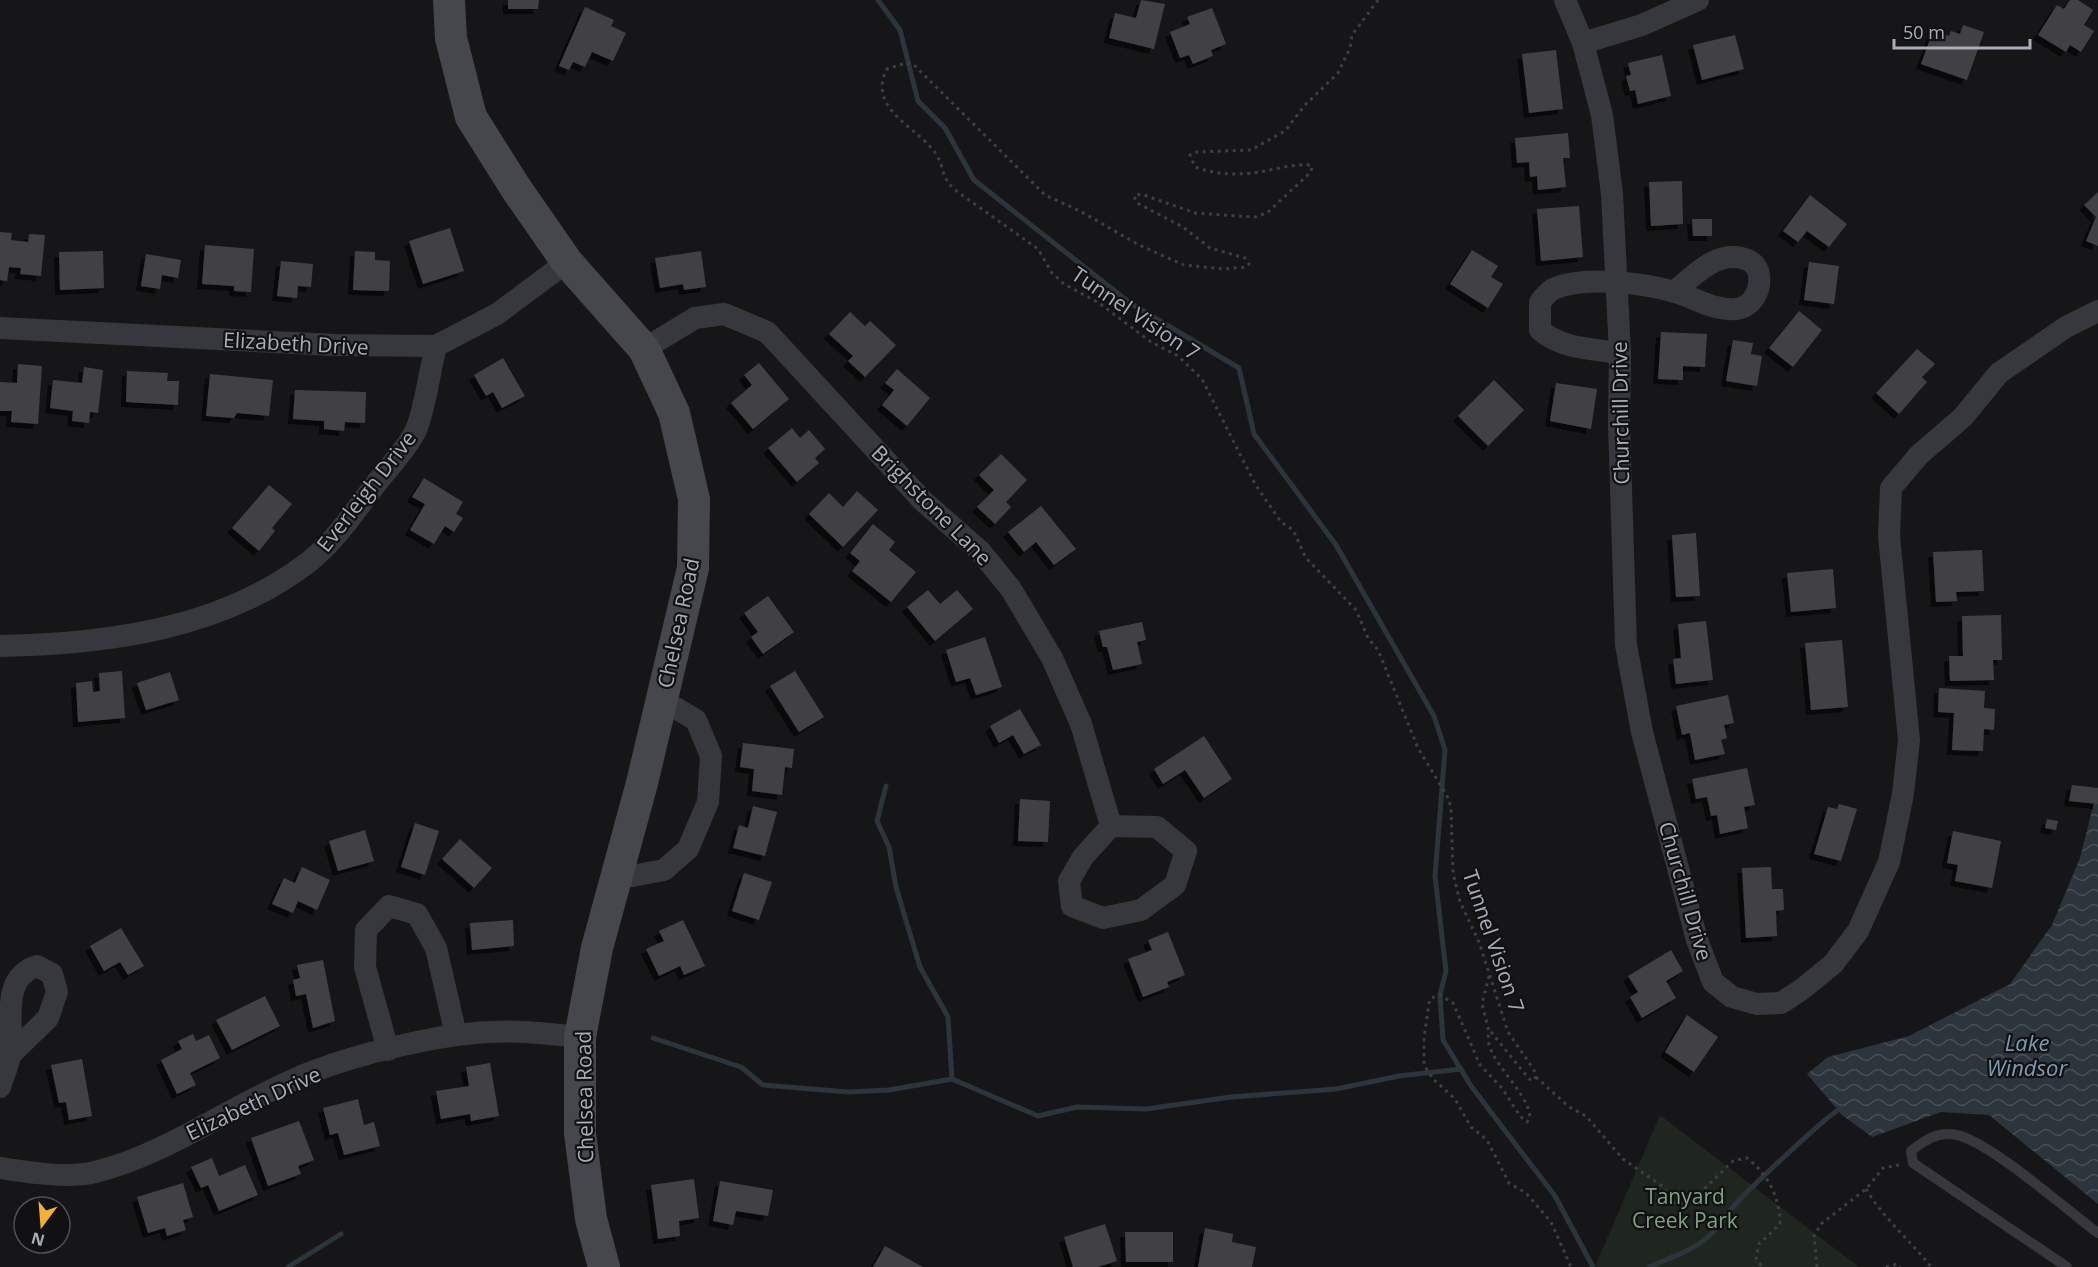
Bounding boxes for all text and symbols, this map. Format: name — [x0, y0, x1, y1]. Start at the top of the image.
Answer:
scale bar — [1894, 12, 2030, 50]
text: 50 m — [1903, 20, 1945, 44]
street label: Tunnel Vision 7 — [1066, 260, 1206, 366]
street label: Elizabeth Drive — [223, 325, 369, 361]
street label: Churchill Drive — [1605, 341, 1635, 485]
street label: Everleigh Drive — [310, 425, 422, 557]
street label: Brighstone Lane — [866, 439, 998, 571]
street label: Chelsea Road — [651, 555, 705, 691]
street label: Churchill Drive — [1653, 818, 1719, 964]
street label: Tunnel Vision 7 — [1457, 866, 1531, 1016]
water label: Lake Windsor — [1987, 1027, 2068, 1082]
street label: Chelsea Road — [569, 1031, 599, 1163]
street label: Elizabeth Drive — [181, 1060, 325, 1146]
park label: Tanyard Creek Park — [1632, 1182, 1738, 1234]
north arrow — [12, 1195, 72, 1255]
text: N — [29, 1227, 47, 1252]

